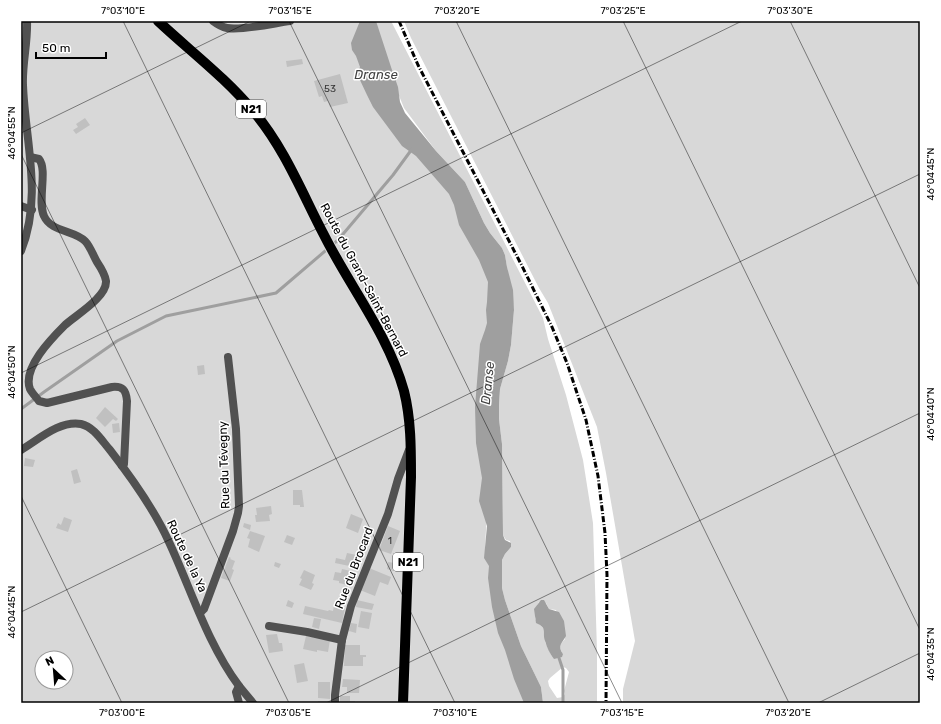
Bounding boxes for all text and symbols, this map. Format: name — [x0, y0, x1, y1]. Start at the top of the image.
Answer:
text: 7°03'10"E — [101, 5, 145, 17]
text: 7°03'15"E — [268, 5, 312, 17]
text: 7°03'20"E — [434, 5, 480, 17]
text: 7°03'25"E — [600, 5, 646, 17]
text: 7°03'30"E — [767, 5, 813, 17]
scale bar — [36, 34, 106, 60]
text: 50 m — [42, 41, 70, 55]
water label: Dranse — [354, 67, 398, 82]
house number: 53 — [324, 83, 336, 95]
road number: N21 — [236, 100, 266, 118]
text: 46°04'55"N — [6, 106, 18, 160]
text: 46°04'45"N — [925, 147, 937, 200]
street label: Route du Grand-Saint-Bernard — [317, 201, 411, 359]
text: 46°04'50"N — [6, 345, 18, 399]
water label: Dranse — [478, 361, 497, 405]
text: 46°04'40"N — [925, 387, 937, 441]
street label: Rue du Tévegny — [215, 420, 233, 509]
street label: Route de la Ya — [164, 518, 210, 594]
street label: Rue du Brocard — [332, 525, 376, 611]
house number: 1 — [388, 535, 392, 547]
road number: N21 — [393, 553, 423, 571]
text: 46°04'45"N — [6, 585, 18, 638]
text: 46°04'35"N — [925, 627, 937, 681]
north arrow — [34, 650, 74, 690]
text: N — [43, 654, 56, 669]
text: 7°03'00"E — [99, 707, 145, 719]
text: 7°03'05"E — [265, 707, 311, 719]
text: 7°03'10"E — [433, 707, 477, 719]
text: 7°03'15"E — [600, 707, 644, 719]
text: 7°03'20"E — [765, 707, 811, 719]

